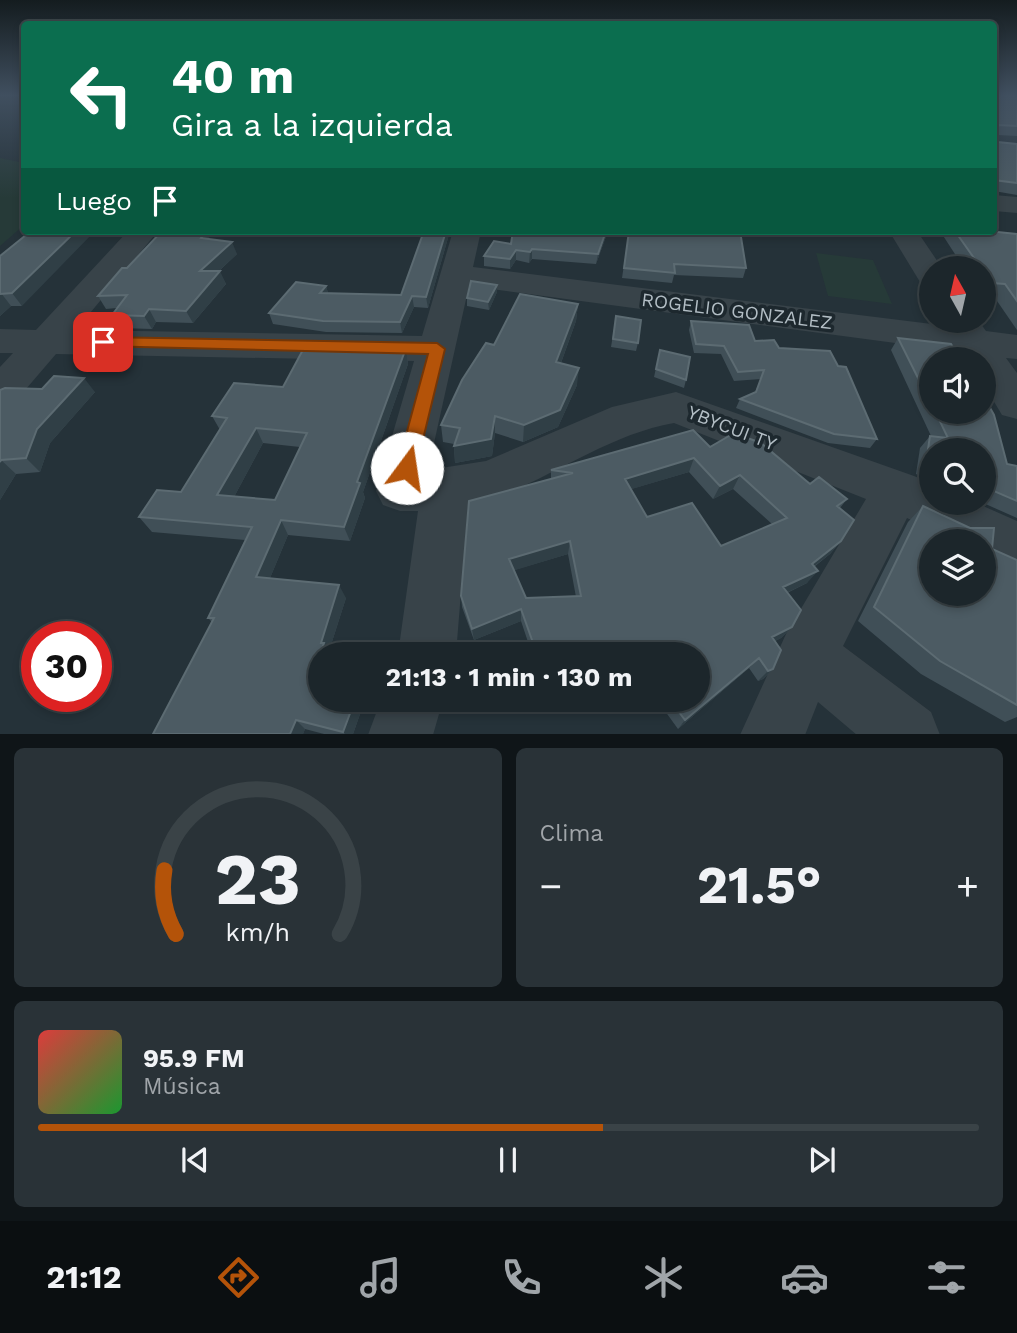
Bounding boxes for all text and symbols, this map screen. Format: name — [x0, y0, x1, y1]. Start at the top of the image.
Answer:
text: 40 m — [171, 47, 294, 105]
icon: left — [56, 49, 147, 140]
text: Gira a la izquierda — [171, 106, 453, 144]
icon: arrive — [146, 182, 184, 220]
text: Luego — [56, 186, 132, 216]
north arrow — [919, 256, 996, 332]
map controls — [919, 256, 996, 606]
street label: ROGELIO GONZALEZ — [640, 288, 834, 334]
pin — [73, 312, 133, 372]
icon: arrive — [84, 323, 122, 361]
button: sound — [919, 347, 996, 424]
street label: YBYCUI TY — [684, 401, 780, 456]
position arrow — [370, 431, 444, 505]
button: search — [919, 438, 996, 515]
button: layers — [919, 529, 996, 606]
speed limit sign: 30 — [21, 621, 112, 712]
text: 21:13 · 1 min · 130 m — [386, 662, 632, 692]
text: Clima — [540, 820, 603, 847]
text: 23 — [214, 836, 301, 922]
text: 21.5° — [697, 855, 822, 916]
text: − — [540, 864, 562, 908]
text: + — [956, 864, 979, 908]
text: km/h — [226, 917, 290, 946]
text: 95.9 FM — [143, 1043, 245, 1073]
text: Música — [143, 1073, 221, 1100]
icon: previous — [176, 1141, 214, 1179]
icon: pause — [489, 1141, 527, 1179]
icon: next — [803, 1141, 841, 1179]
icon: directions — [214, 1253, 263, 1302]
icon: music — [356, 1253, 405, 1302]
icon: phone — [497, 1253, 546, 1302]
icon: climate — [639, 1253, 688, 1302]
icon: car — [780, 1253, 829, 1302]
icon: filters — [922, 1253, 971, 1302]
text: 21:12 — [46, 1258, 122, 1296]

